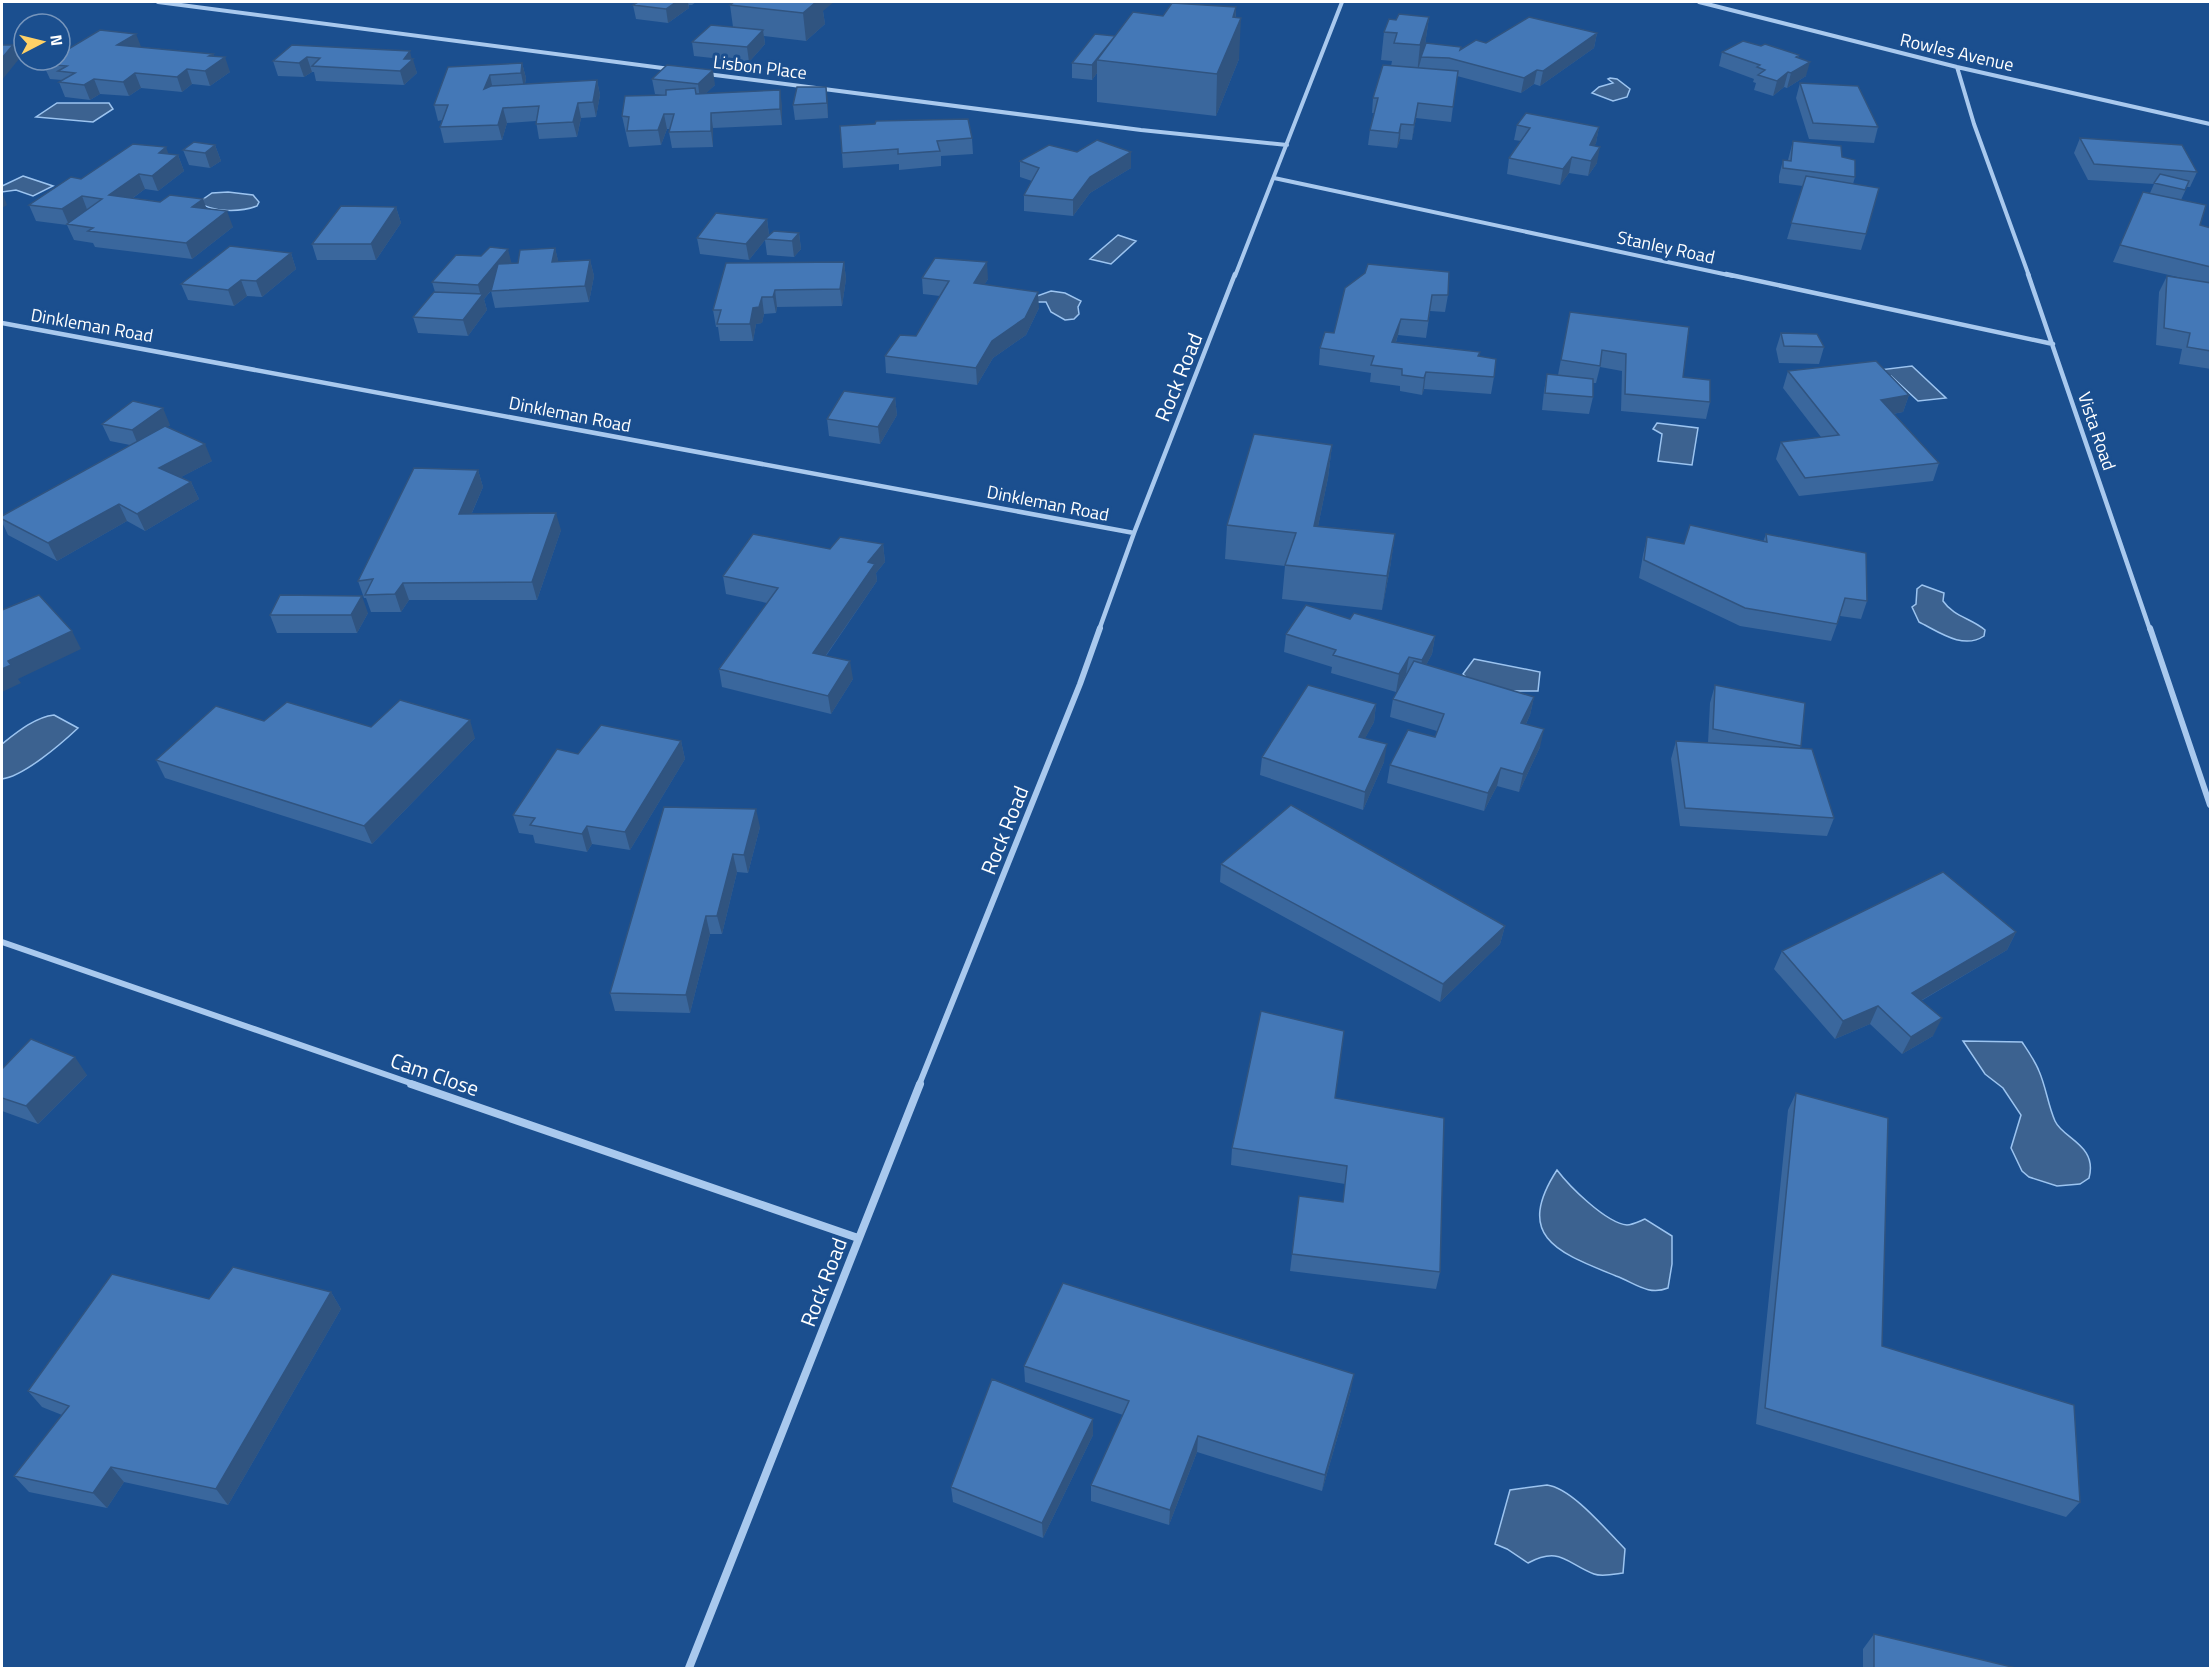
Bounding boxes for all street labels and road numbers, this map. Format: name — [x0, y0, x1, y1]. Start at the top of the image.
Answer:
street label: Rowles Avenue — [1897, 26, 2017, 78]
street label: Lisbon Place — [712, 48, 808, 86]
street label: Stanley Road — [1615, 223, 1717, 271]
street label: Dinkleman Road — [29, 301, 155, 349]
street label: Rock Road — [1146, 328, 1210, 426]
street label: Vista Road — [2071, 388, 2123, 474]
street label: Dinkleman Road — [507, 389, 633, 439]
street label: Dinkleman Road — [985, 478, 1111, 528]
street label: Rock Road — [972, 781, 1036, 879]
street label: Cam Close — [386, 1044, 484, 1104]
street label: Rock Road — [791, 1233, 855, 1331]

